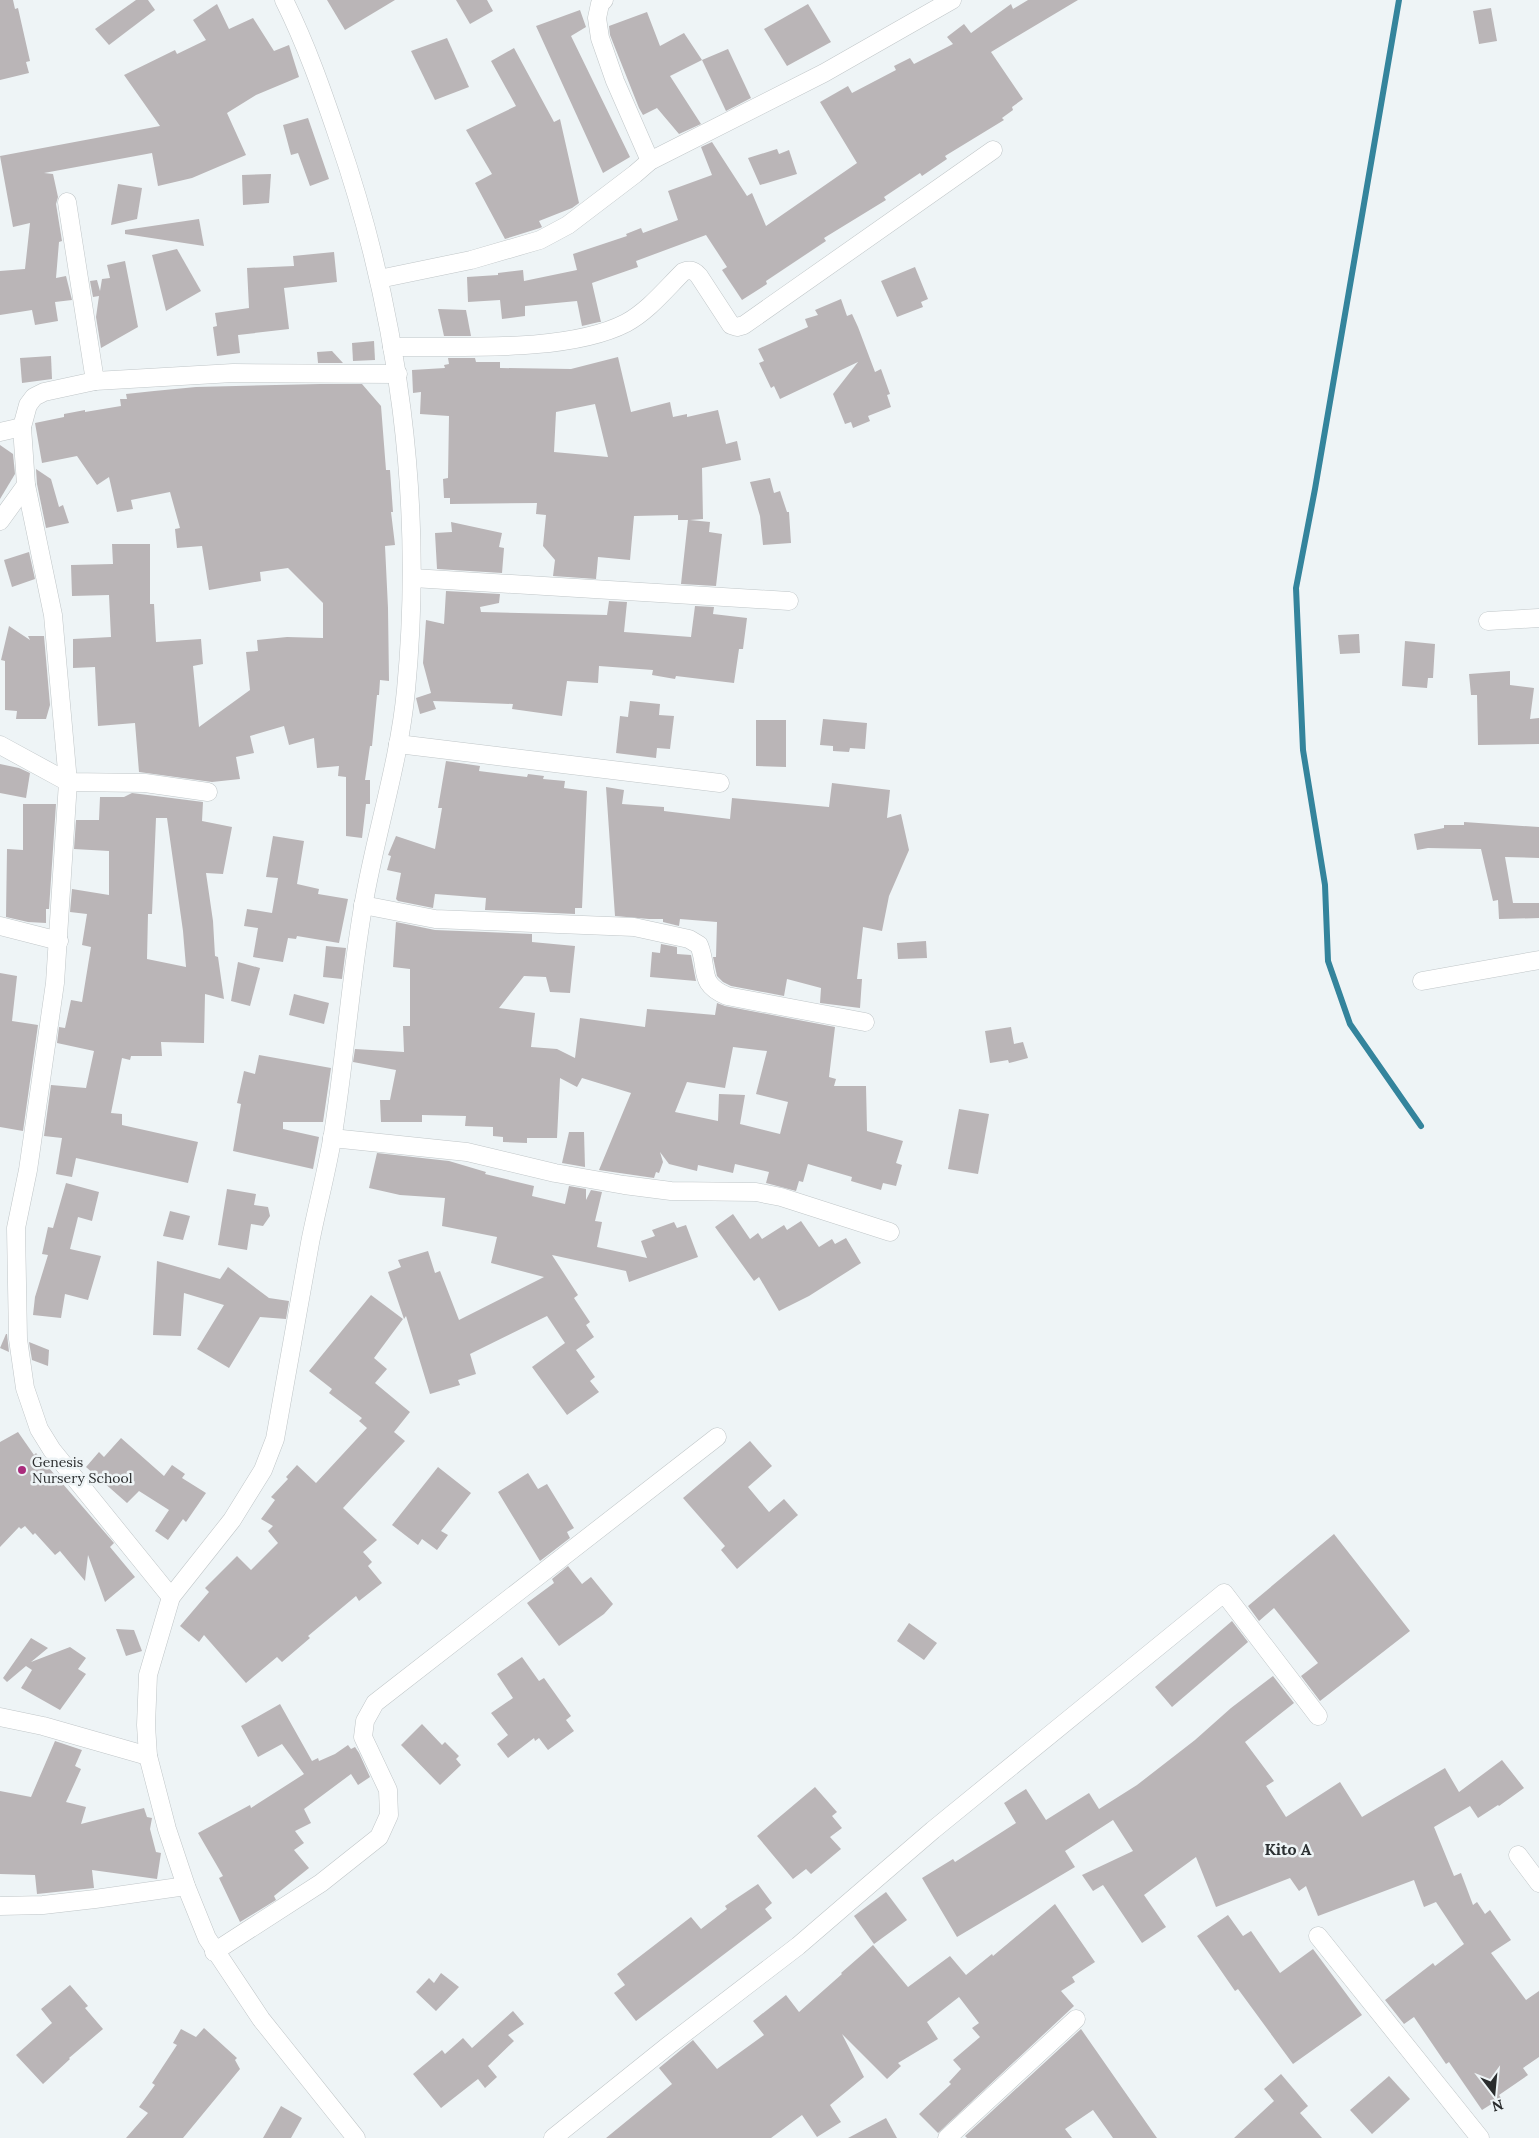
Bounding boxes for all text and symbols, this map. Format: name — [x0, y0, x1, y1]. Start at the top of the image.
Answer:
place label: Genesis Nursery School — [32, 1453, 133, 1487]
marker: Genesis Nursery School — [16, 1464, 28, 1476]
district label: Kito A — [1264, 1839, 1312, 1859]
north arrow — [1469, 2068, 1519, 2118]
text: N — [1490, 2095, 1505, 2116]

